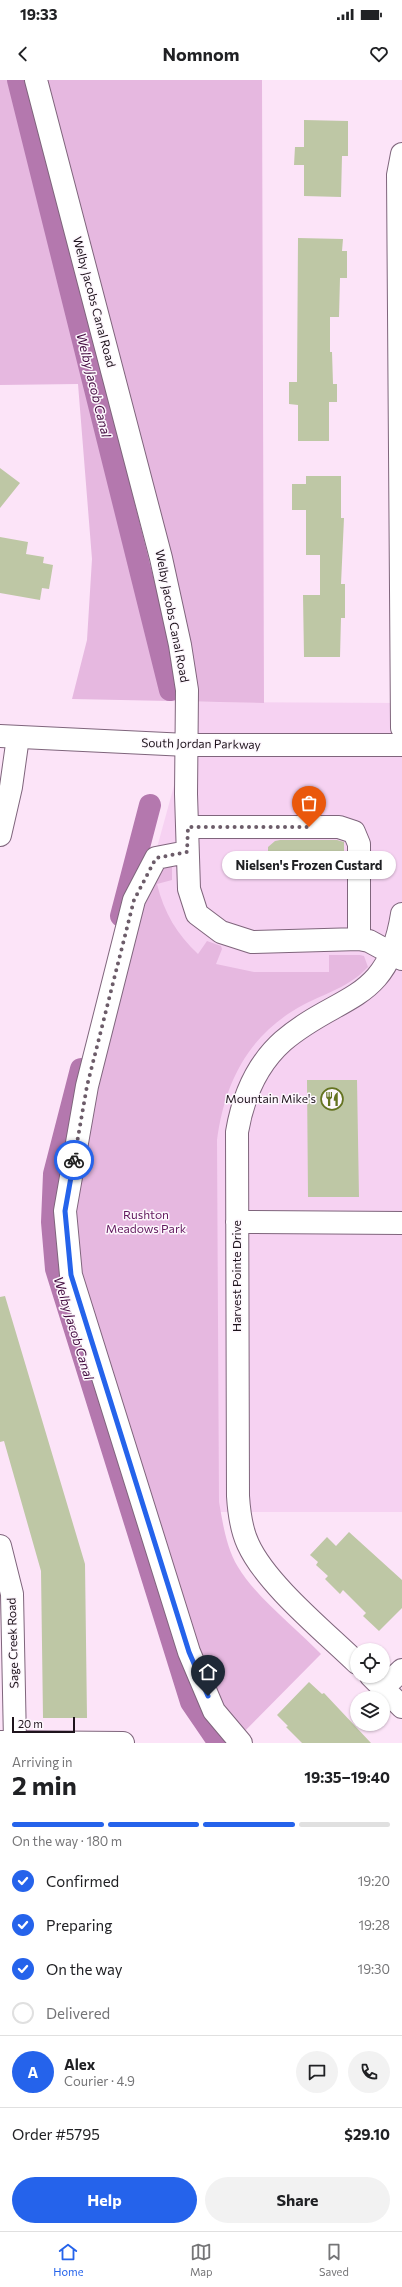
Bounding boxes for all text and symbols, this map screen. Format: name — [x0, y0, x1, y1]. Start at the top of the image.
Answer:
text: 19:33 — [20, 5, 57, 23]
icon: back — [12, 43, 34, 65]
text: Nomnom — [163, 43, 239, 65]
icon: heart — [368, 43, 390, 65]
street label: Welby Jacobs Canal Road — [70, 235, 119, 369]
water label: Welby Jacob Canal — [73, 331, 115, 440]
street label: Welby Jacobs Canal Road — [152, 548, 193, 684]
street label: South Jordan Parkway — [141, 735, 261, 752]
pin — [292, 786, 326, 827]
icon: bag — [298, 792, 320, 814]
callout: Nielsen's Frozen Custard — [222, 851, 396, 879]
text: Nielsen's Frozen Custard — [236, 857, 382, 873]
restaurant icon: Mountain Mike's — [319, 1086, 345, 1112]
place label: Mountain Mike's — [225, 1091, 316, 1105]
courier — [54, 1140, 94, 1180]
icon: bike — [63, 1149, 85, 1171]
park label: Rushton Meadows Park — [106, 1207, 187, 1235]
street label: Harvest Pointe Drive — [229, 1220, 243, 1332]
water label: Welby Jacob Canal — [51, 1274, 98, 1382]
street label: Sage Creek Road — [3, 1597, 21, 1689]
map controls — [350, 1643, 390, 1731]
button: locate — [350, 1643, 390, 1683]
pin — [191, 1655, 225, 1696]
icon: home — [197, 1661, 219, 1683]
button: layers — [350, 1691, 390, 1731]
scale bar — [12, 1715, 75, 1734]
text: 20 m — [18, 1717, 43, 1730]
text: Arriving in — [12, 1754, 72, 1770]
text: 19:35–19:40 — [304, 1768, 390, 1786]
text: 2 min — [12, 1769, 77, 1800]
text: On the way · 180 m — [12, 1833, 122, 1849]
icon: check — [12, 1870, 34, 1892]
text: Confirmed — [46, 1872, 119, 1890]
text: 19:20 — [358, 1873, 390, 1889]
icon: check — [12, 1914, 34, 1936]
text: Preparing — [46, 1916, 112, 1934]
text: 19:28 — [358, 1917, 390, 1933]
icon: check — [12, 1958, 34, 1980]
text: On the way — [46, 1960, 123, 1978]
text: 19:30 — [358, 1961, 390, 1977]
text: Delivered — [46, 2004, 110, 2022]
button: chat — [296, 2051, 338, 2093]
button: phone — [348, 2051, 390, 2093]
text: Alex — [64, 2055, 95, 2073]
text: A — [28, 2063, 38, 2081]
text: Courier · 4.9 — [64, 2073, 135, 2089]
text: Order #5795 — [12, 2125, 100, 2143]
text: $29.10 — [344, 2125, 390, 2143]
button: Help — [12, 2177, 197, 2223]
button: Share — [205, 2177, 390, 2223]
tab: Home — [53, 2241, 83, 2278]
tab: Map — [190, 2241, 213, 2278]
tab: Saved — [319, 2241, 349, 2278]

